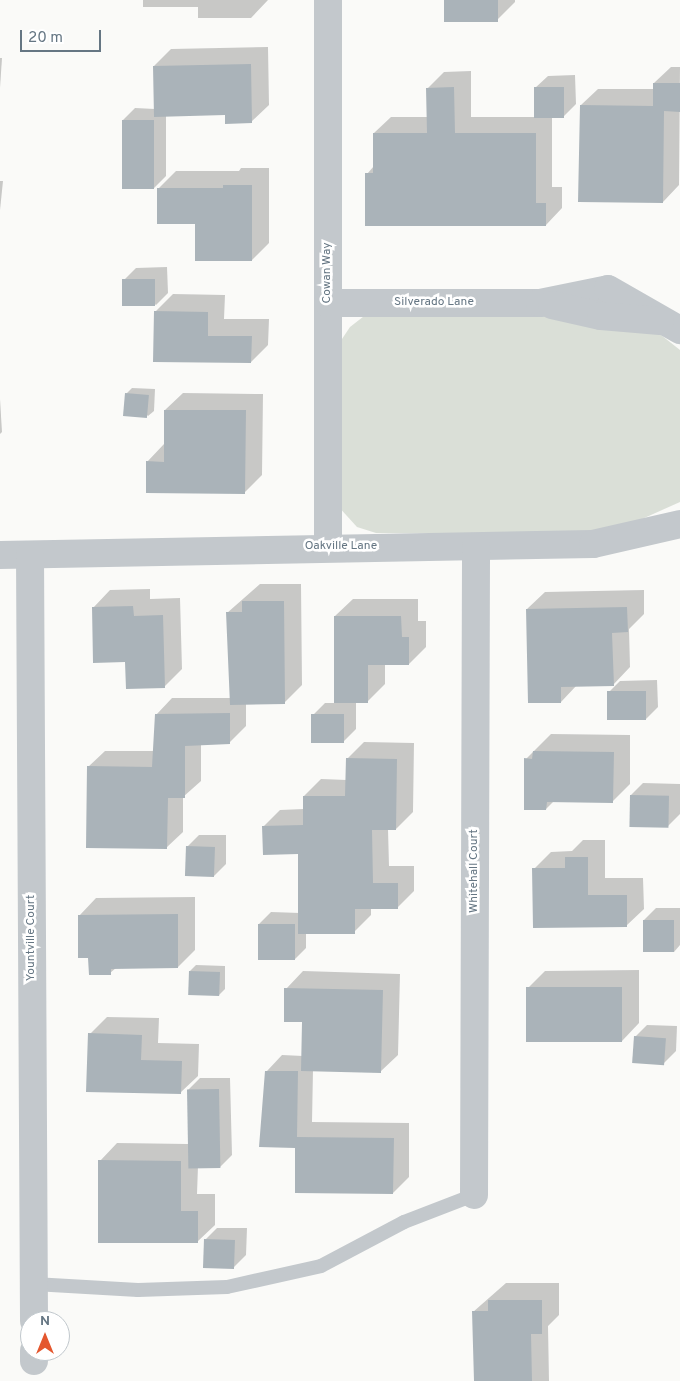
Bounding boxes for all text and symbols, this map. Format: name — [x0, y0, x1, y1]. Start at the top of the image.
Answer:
scale bar — [22, 20, 104, 52]
text: 20 m — [28, 29, 63, 48]
street label: Cowan Way — [321, 242, 335, 304]
street label: Silverado Lane — [394, 296, 474, 310]
street label: Oakville Lane — [305, 540, 377, 554]
street label: Whitehall Court — [468, 829, 482, 913]
street label: Yountville Court — [25, 895, 39, 981]
north arrow — [20, 1311, 70, 1361]
text: N — [40, 1313, 50, 1330]

